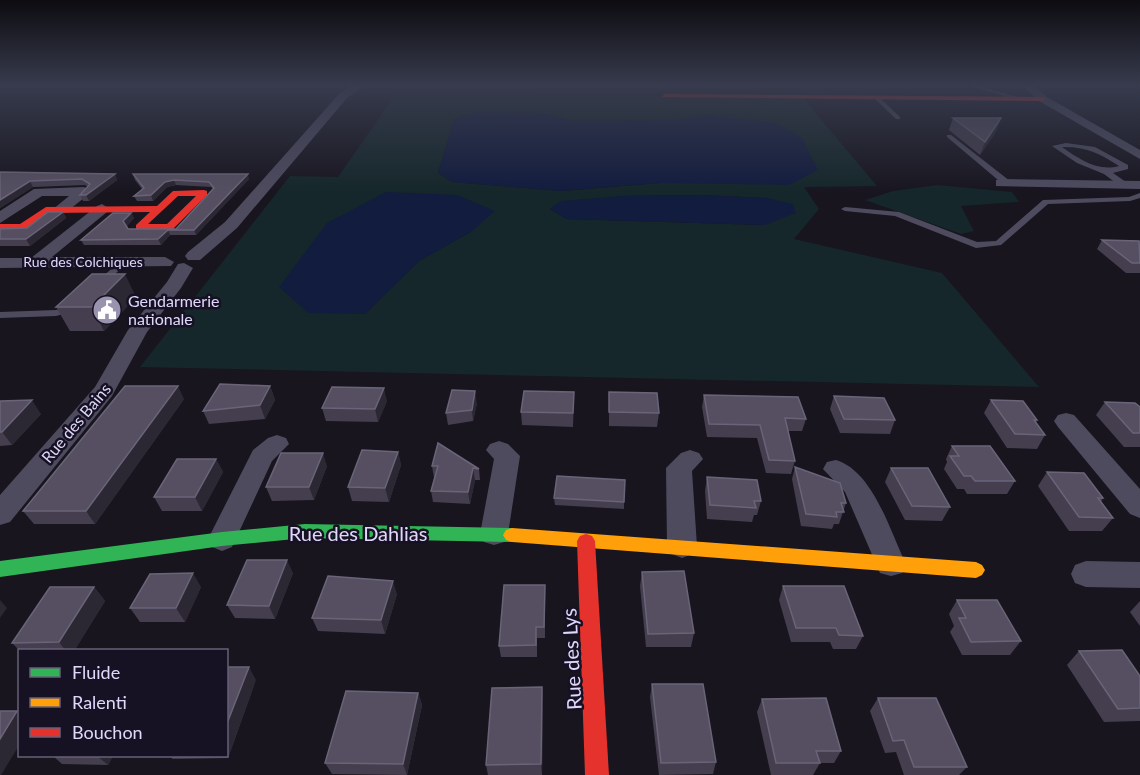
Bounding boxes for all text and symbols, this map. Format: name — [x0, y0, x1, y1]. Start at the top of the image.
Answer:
street label: Rue des Colchiques — [23, 253, 143, 270]
place label: Gendarmerie nationale — [128, 291, 219, 328]
public building icon: Gendarmerie nationale — [91, 294, 123, 326]
street label: Rue des Bains — [37, 379, 114, 466]
street label: Rue des Dahlias — [289, 521, 427, 545]
street label: Rue des Lys — [556, 608, 586, 710]
legend — [18, 649, 228, 757]
text: Fluide — [72, 661, 120, 683]
text: Ralenti — [72, 691, 127, 713]
text: Bouchon — [72, 721, 143, 743]

